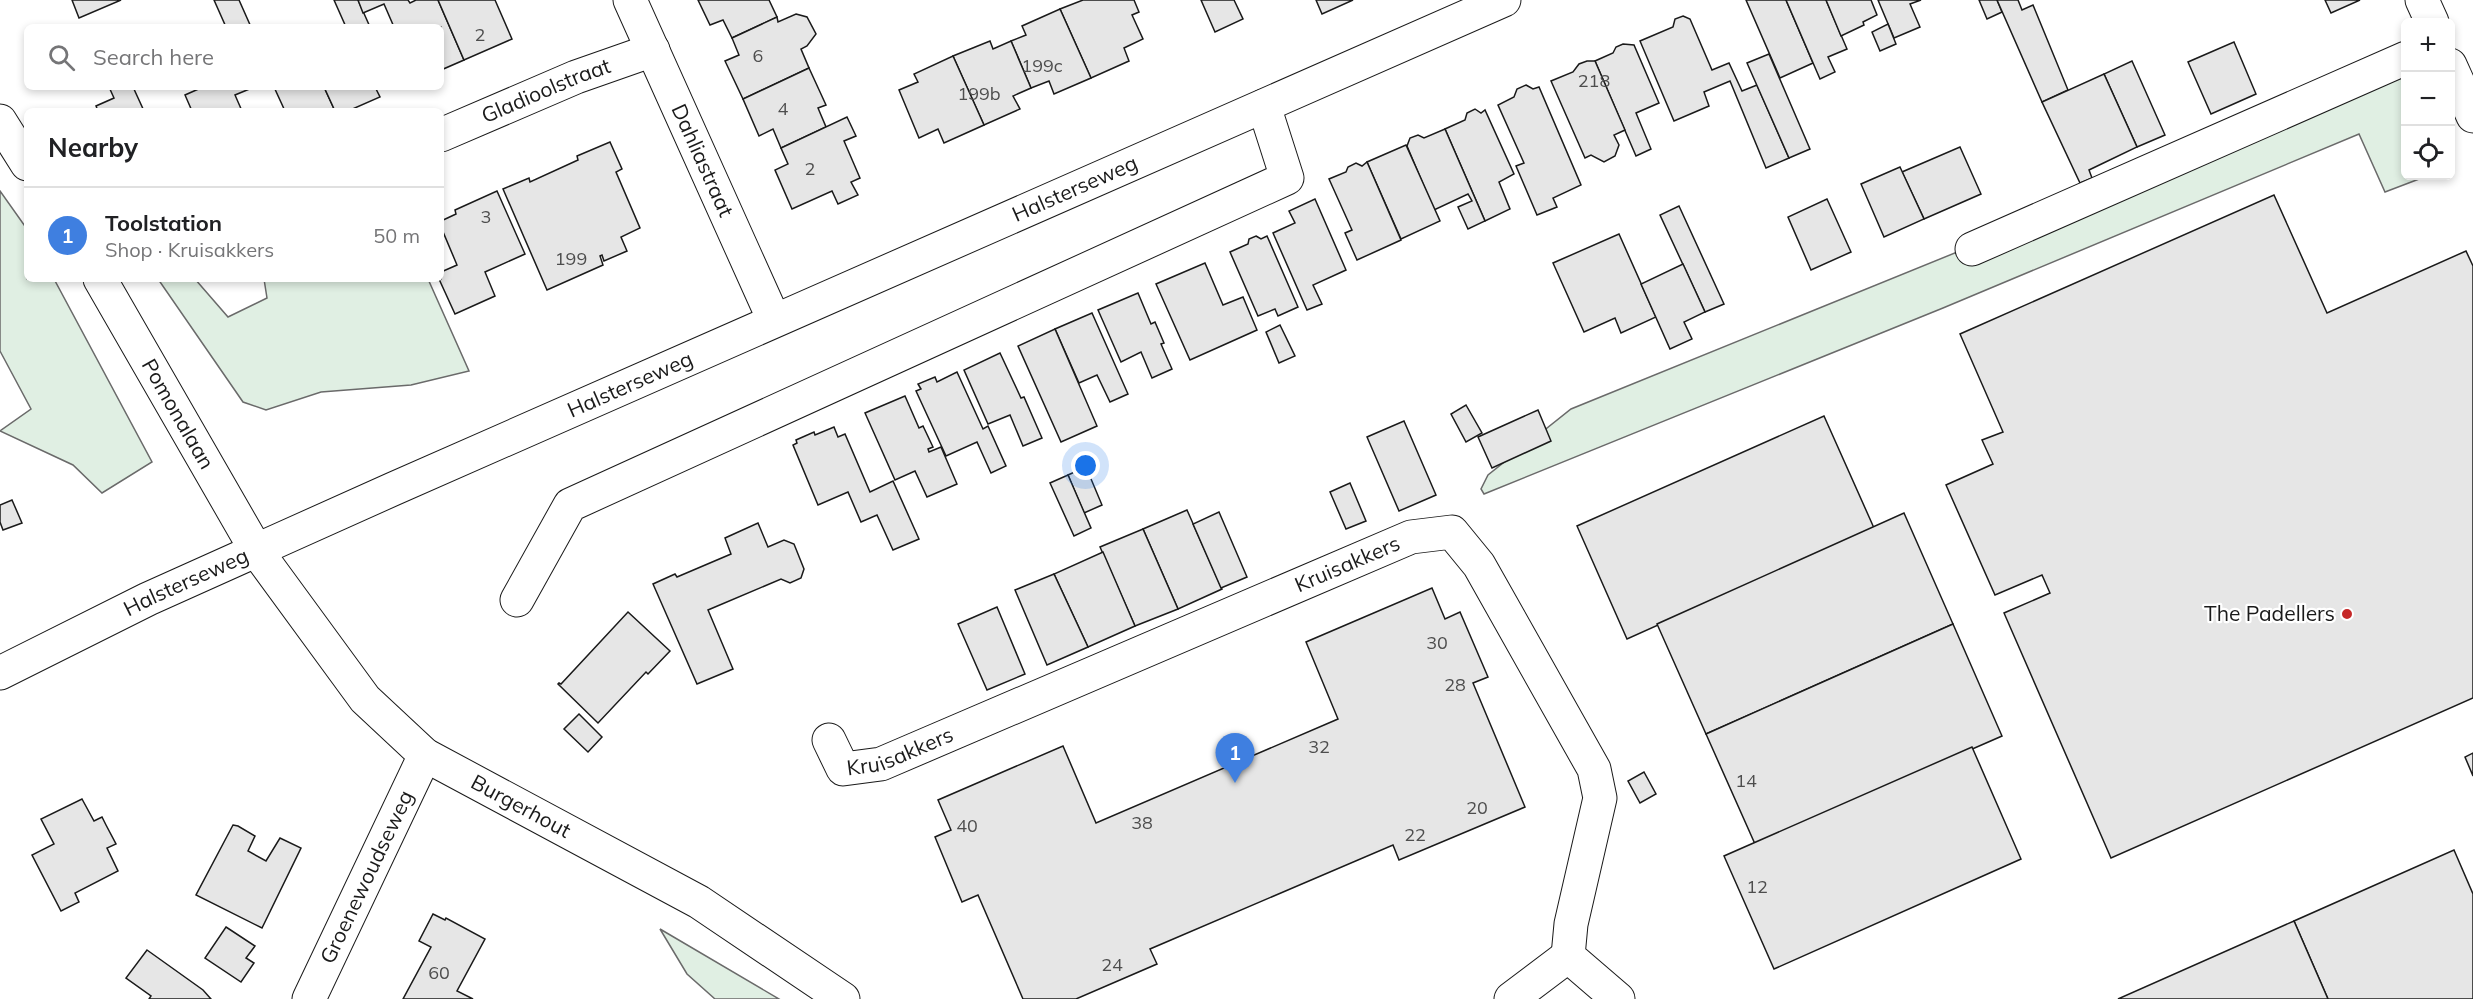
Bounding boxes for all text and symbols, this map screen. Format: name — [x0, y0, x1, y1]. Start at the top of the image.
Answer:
map controls — [2401, 18, 2455, 180]
button: + — [2401, 18, 2455, 72]
house number: 2 — [475, 23, 485, 46]
search box — [24, 24, 444, 90]
icon: search — [45, 41, 78, 74]
text: Search here — [93, 43, 214, 71]
house number: 6 — [753, 44, 763, 67]
street label: Gladioolstraat — [477, 52, 614, 128]
house number: 199c — [1021, 54, 1063, 77]
house number: 218 — [1578, 69, 1610, 92]
button: − — [2401, 72, 2455, 126]
house number: 199b — [957, 82, 1001, 105]
house number: 4 — [778, 97, 789, 120]
street label: Dahliastraat — [666, 100, 740, 221]
button: locate — [2401, 126, 2455, 180]
text: Nearby — [48, 131, 138, 164]
street label: Halsterseweg — [1008, 149, 1141, 227]
house number: 2 — [805, 157, 815, 180]
house number: 3 — [481, 205, 491, 228]
text: Toolstation — [105, 209, 222, 237]
text: 1 — [62, 223, 74, 248]
text: 50 m — [373, 223, 420, 248]
text: Shop · Kruisakkers — [105, 237, 274, 262]
house number: 199 — [555, 247, 587, 270]
street label: Halsterseweg — [563, 345, 696, 423]
street label: Pomonalaan — [137, 354, 221, 474]
your location — [1071, 451, 1100, 480]
street label: Kruisakkers — [1291, 529, 1404, 597]
street label: Halsterseweg — [119, 542, 252, 621]
place label: The Padellers — [2204, 600, 2335, 626]
marker: The Padellers — [2340, 607, 2354, 621]
house number: 30 — [1426, 631, 1448, 654]
house number: 28 — [1444, 673, 1466, 696]
street label: Kruisakkers — [845, 721, 957, 780]
pin: 1 — [1216, 734, 1254, 783]
house number: 32 — [1308, 735, 1330, 758]
street label: Burgerhout — [467, 768, 576, 843]
house number: 14 — [1735, 769, 1757, 792]
street label: Groenewoudseweg — [314, 786, 418, 967]
house number: 20 — [1466, 796, 1488, 819]
house number: 38 — [1131, 811, 1153, 834]
house number: 40 — [956, 814, 978, 837]
house number: 22 — [1404, 823, 1426, 846]
house number: 12 — [1746, 875, 1768, 898]
house number: 24 — [1101, 953, 1123, 976]
house number: 60 — [428, 961, 450, 984]

